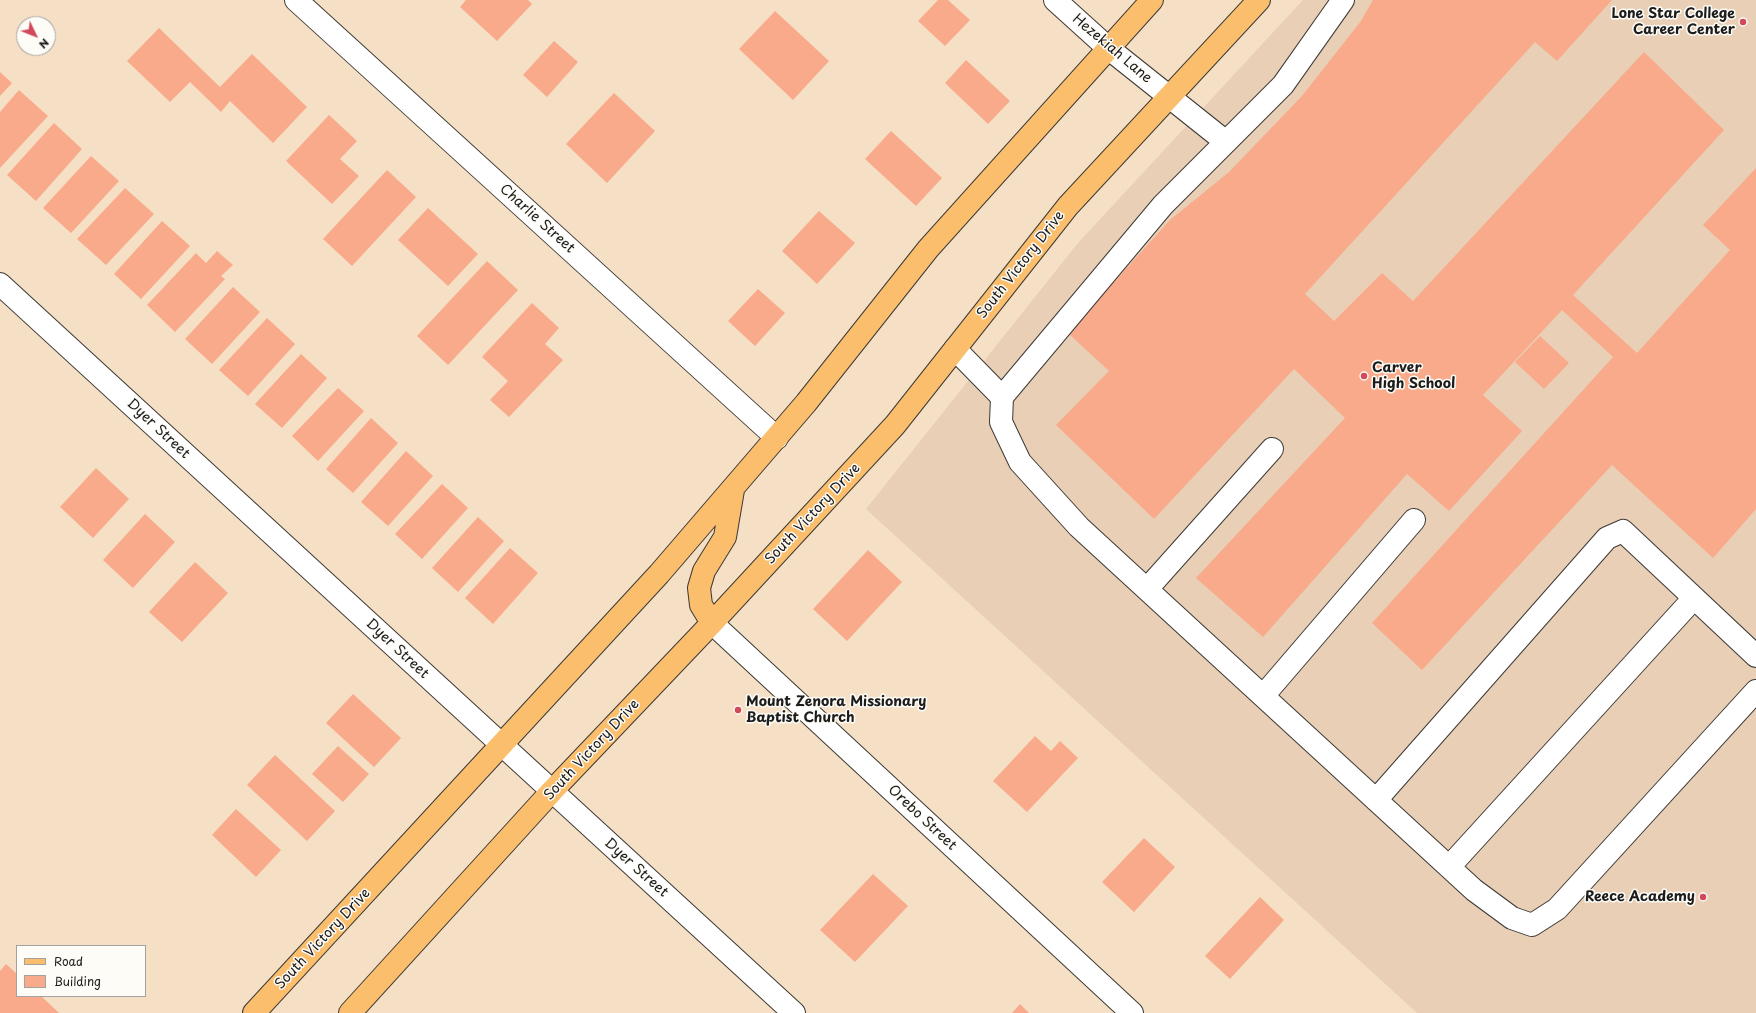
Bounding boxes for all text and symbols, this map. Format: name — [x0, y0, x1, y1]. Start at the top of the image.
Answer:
place label: Lone Star College Career Center — [1611, 6, 1735, 38]
street label: Hezekiah Lane — [1069, 11, 1155, 87]
north arrow — [16, 16, 56, 56]
marker: Lone Star College Career Center — [1738, 17, 1748, 27]
text: N — [35, 35, 54, 53]
street label: Charlie Street — [496, 181, 578, 257]
street label: South Victory Drive — [974, 208, 1068, 322]
place label: Carver High School — [1372, 360, 1455, 392]
marker: Carver High School — [1359, 371, 1369, 381]
street label: Dyer Street — [123, 396, 193, 462]
street label: South Victory Drive — [762, 460, 864, 568]
street label: Dyer Street — [362, 616, 432, 682]
place label: Mount Zenora Missionary Baptist Church — [746, 694, 927, 726]
street label: South Victory Drive — [541, 696, 643, 804]
marker: Mount Zenora Missionary Baptist Church — [733, 705, 743, 715]
street label: Orebo Street — [884, 782, 960, 854]
street label: Dyer Street — [601, 835, 671, 901]
street label: South Victory Drive — [272, 885, 374, 993]
place label: Reece Academy — [1585, 889, 1695, 905]
marker: Reece Academy — [1698, 892, 1708, 902]
legend — [16, 945, 146, 997]
text: Road — [54, 952, 83, 970]
text: Building — [54, 972, 101, 990]

